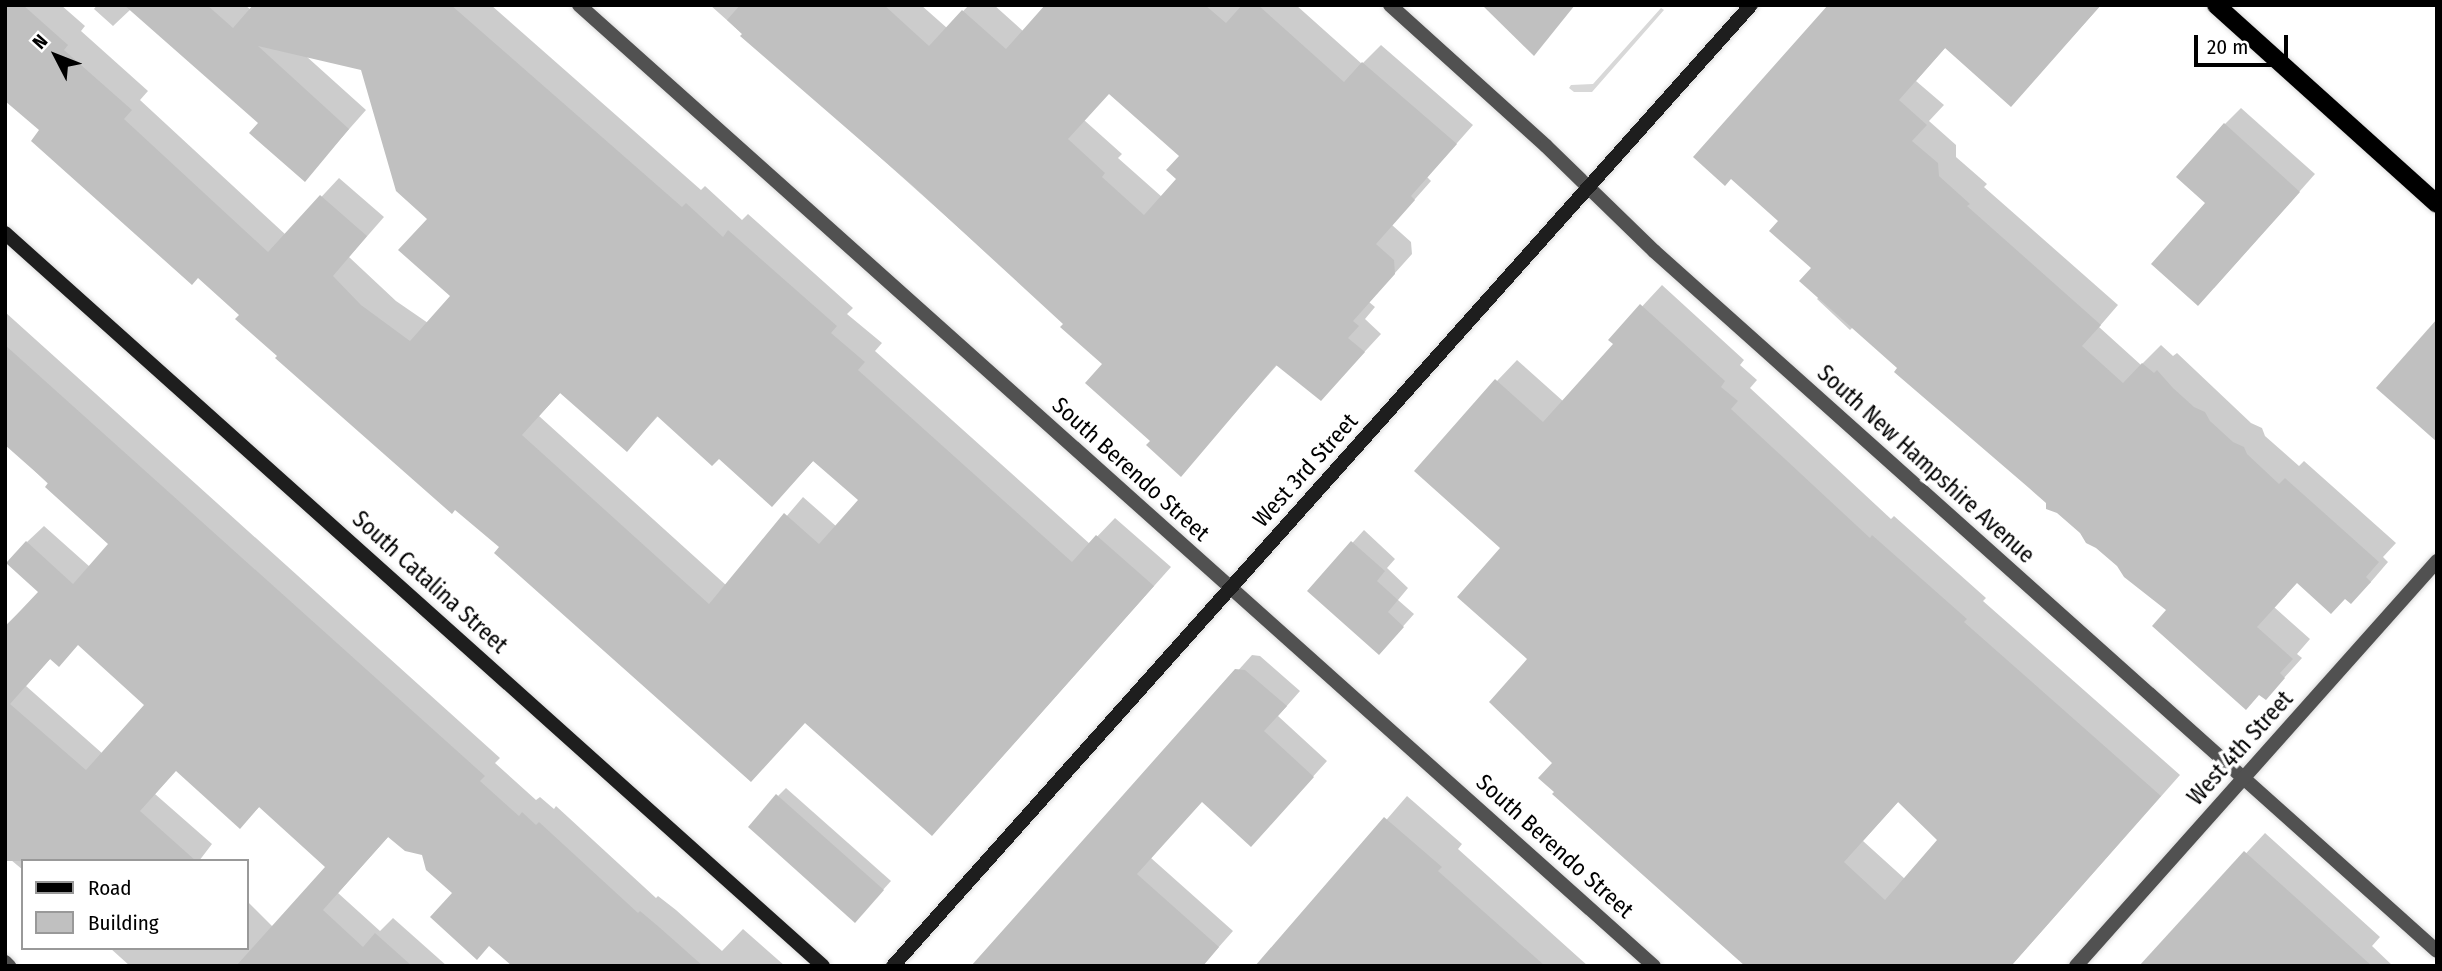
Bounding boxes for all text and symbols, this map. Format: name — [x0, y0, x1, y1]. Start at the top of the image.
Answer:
north arrow — [21, 21, 91, 91]
scale bar — [2197, 21, 2292, 65]
text: N — [28, 30, 52, 54]
text: 20 m — [2207, 34, 2248, 60]
street label: South New Hampshire Avenue — [1812, 359, 2040, 569]
street label: South Berendo Street — [1047, 391, 1215, 547]
street label: West 3rd Street — [1247, 408, 1363, 532]
street label: South Catalina Street — [347, 505, 513, 659]
street label: West 4th Street — [2182, 685, 2298, 811]
street label: South Berendo Street — [1471, 768, 1639, 924]
legend — [21, 859, 248, 950]
text: Road — [88, 875, 132, 901]
text: Building — [88, 910, 159, 936]

